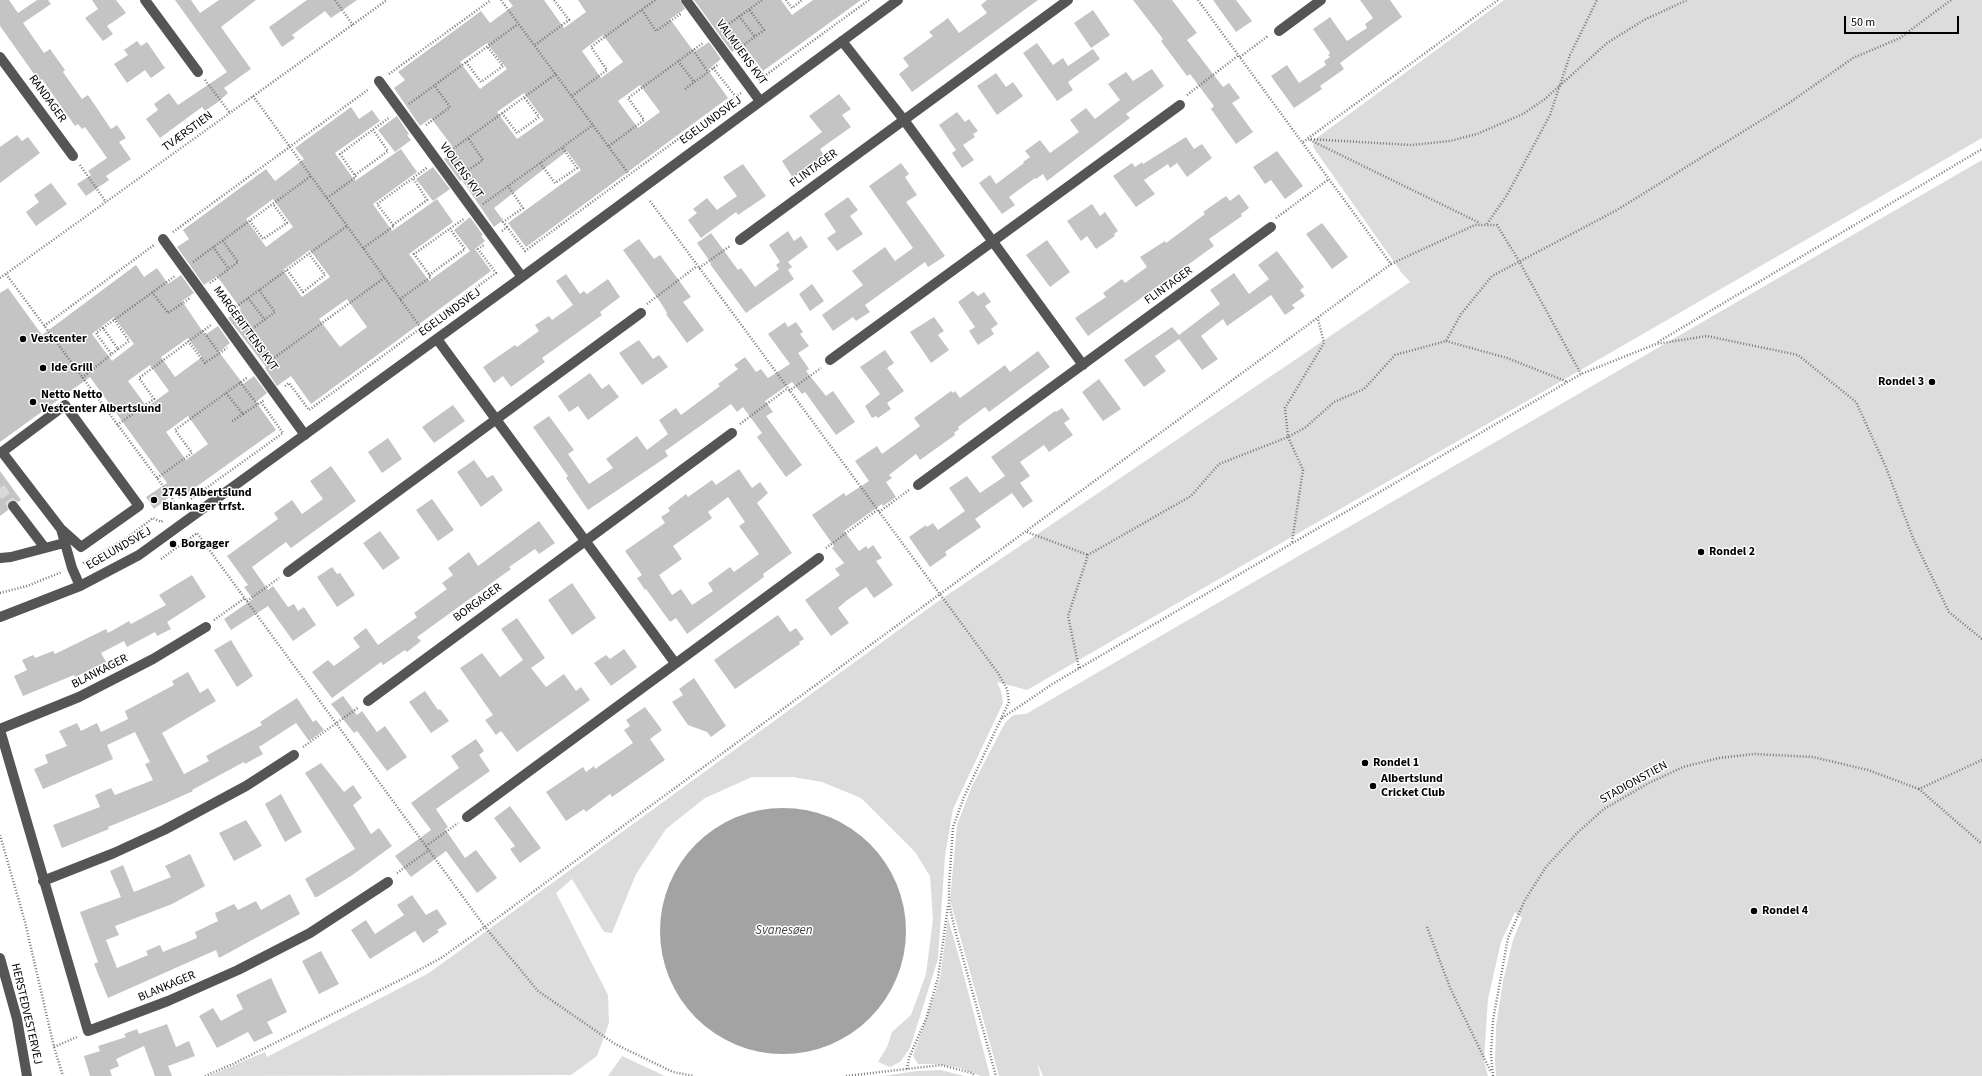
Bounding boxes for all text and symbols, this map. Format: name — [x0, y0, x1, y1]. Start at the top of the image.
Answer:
scale bar — [1846, 8, 1961, 34]
text: 50 m — [1851, 14, 1875, 31]
street label: VALMUENS KVT — [713, 18, 769, 88]
street label: RANDAGER — [25, 72, 69, 126]
street label: EGELUNDSVEJ — [677, 94, 745, 148]
street label: TVÆRSTIEN — [160, 109, 216, 155]
street label: VIOLENS KVT — [436, 140, 486, 202]
street label: FLINTAGER — [787, 147, 841, 191]
street label: FLINTAGER — [1142, 264, 1196, 308]
street label: MARGERITTENS KVT — [210, 284, 280, 374]
street label: EGELUNDSVEJ — [416, 286, 484, 340]
place label: Vestcenter — [31, 332, 87, 346]
marker: Vestcenter — [18, 334, 28, 344]
place label: Ide Grill — [51, 361, 93, 375]
marker: Ide Grill — [38, 363, 48, 373]
place label: Rondel 3 — [1878, 375, 1924, 389]
marker: Rondel 3 — [1927, 377, 1937, 387]
place label: Netto Netto Vestcenter Albertslund — [41, 388, 161, 416]
marker: Netto Netto Vestcenter Albertslund — [28, 397, 38, 407]
place label: 2745 Albertslund Blankager trfst. — [162, 486, 252, 514]
marker: 2745 Albertslund Blankager trfst. — [149, 495, 159, 505]
street label: EGELUNDSVEJ — [84, 524, 154, 574]
place label: Borgager — [181, 537, 229, 551]
marker: Borgager — [168, 539, 178, 549]
place label: Rondel 2 — [1709, 545, 1755, 559]
marker: Rondel 2 — [1696, 547, 1706, 557]
street label: BORGAGER — [451, 581, 505, 625]
street label: BLANKAGER — [70, 652, 130, 692]
place label: Rondel 1 — [1373, 756, 1419, 770]
marker: Rondel 1 — [1360, 758, 1370, 768]
street label: STADIONSTIEN — [1598, 759, 1670, 807]
place label: Albertslund Cricket Club — [1381, 772, 1445, 800]
marker: Albertslund Cricket Club — [1368, 781, 1378, 791]
place label: Rondel 4 — [1762, 904, 1808, 918]
marker: Rondel 4 — [1749, 906, 1759, 916]
water label: Svanesøen — [755, 923, 813, 939]
street label: HERSTEDVESTERVEJ — [7, 962, 45, 1066]
street label: BLANKAGER — [136, 968, 198, 1006]

